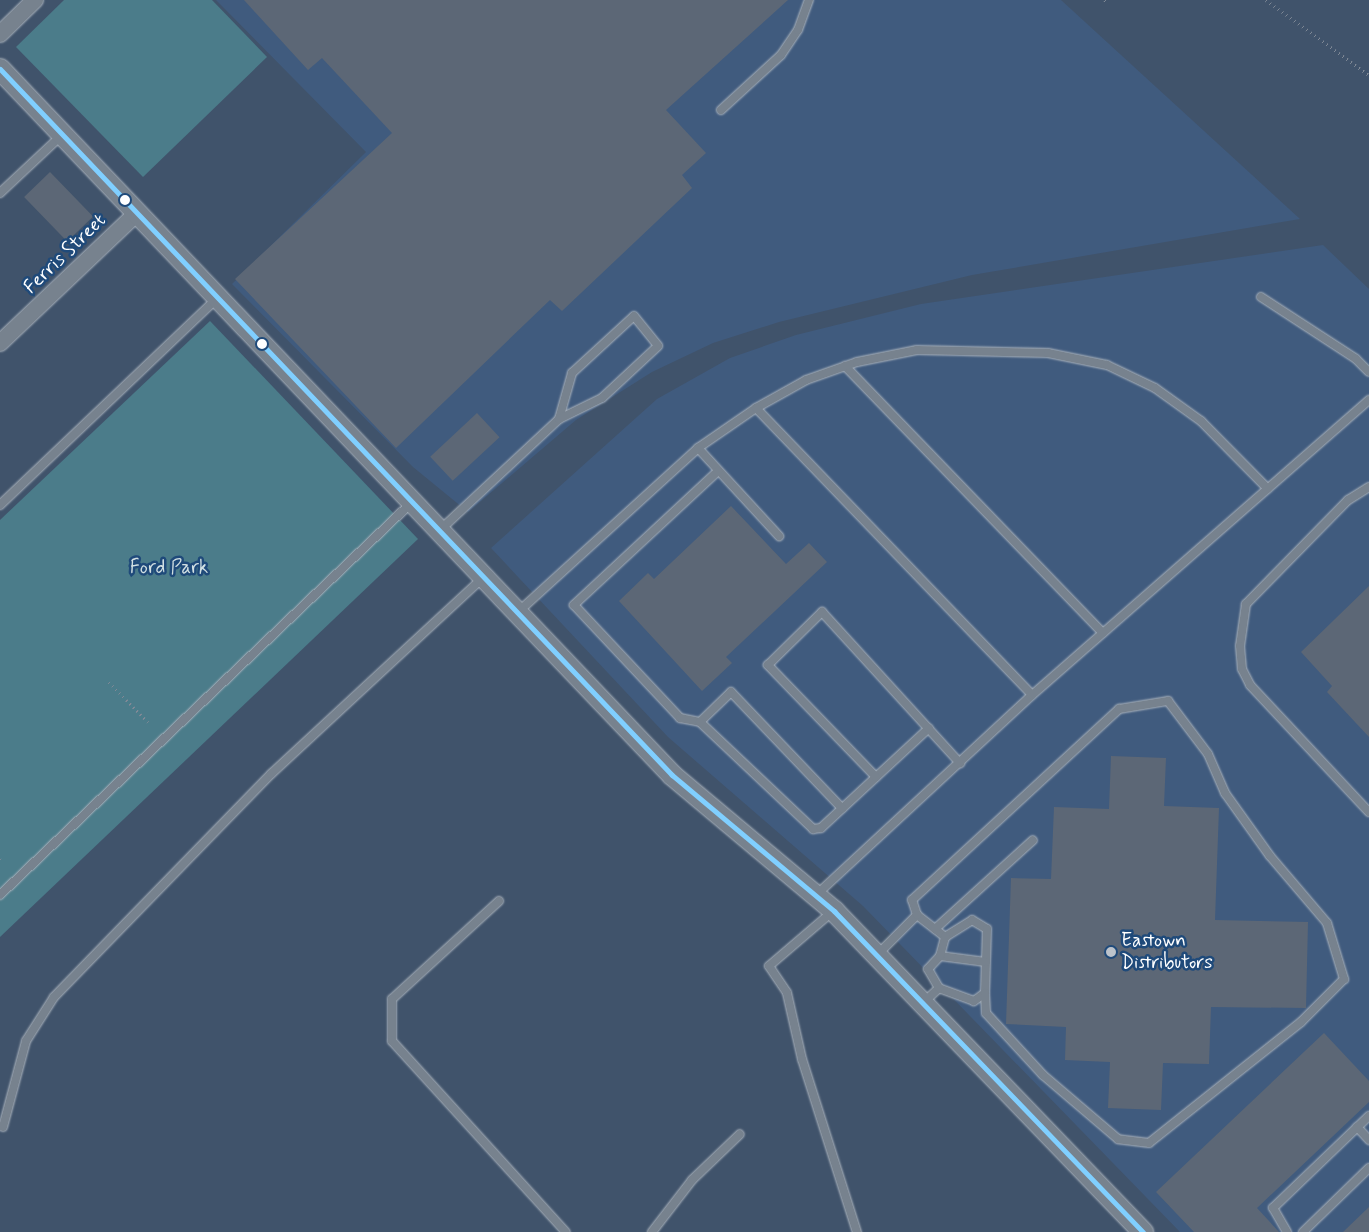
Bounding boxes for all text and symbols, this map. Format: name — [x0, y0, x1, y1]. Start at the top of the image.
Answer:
unlabelled marker — [120, 195, 130, 205]
street label: Ferris Street — [18, 208, 112, 300]
unlabelled marker — [257, 339, 267, 349]
park label: Ford Park — [130, 557, 208, 579]
place label: Eastown Distributors — [1121, 930, 1213, 974]
marker: Eastown Distributors — [1105, 946, 1117, 958]

